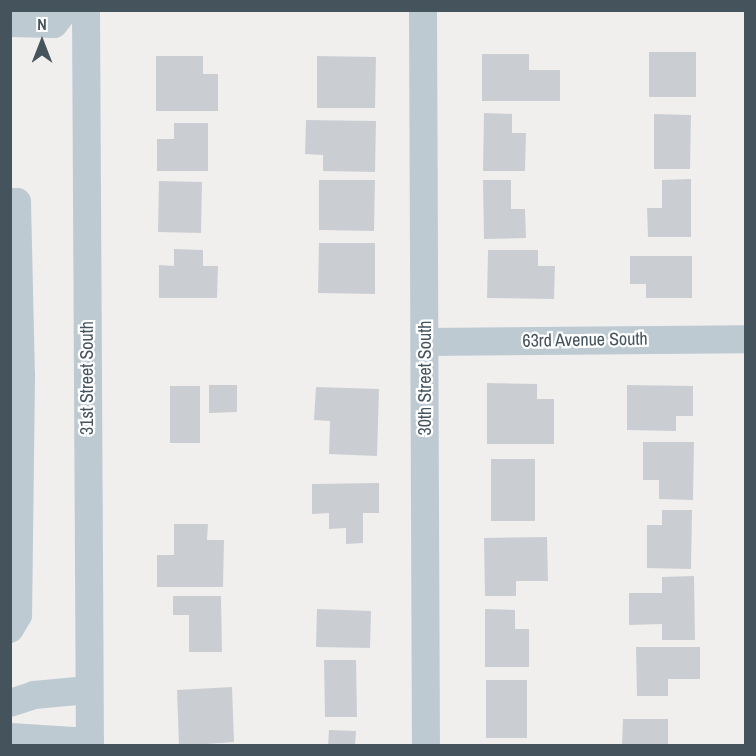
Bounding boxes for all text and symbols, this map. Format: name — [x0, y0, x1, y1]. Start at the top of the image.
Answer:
north arrow — [12, 12, 72, 72]
text: N — [37, 13, 47, 35]
street label: 31st Street South — [76, 321, 98, 435]
street label: 30th Street South — [414, 321, 436, 435]
street label: 63rd Avenue South — [522, 328, 648, 352]

